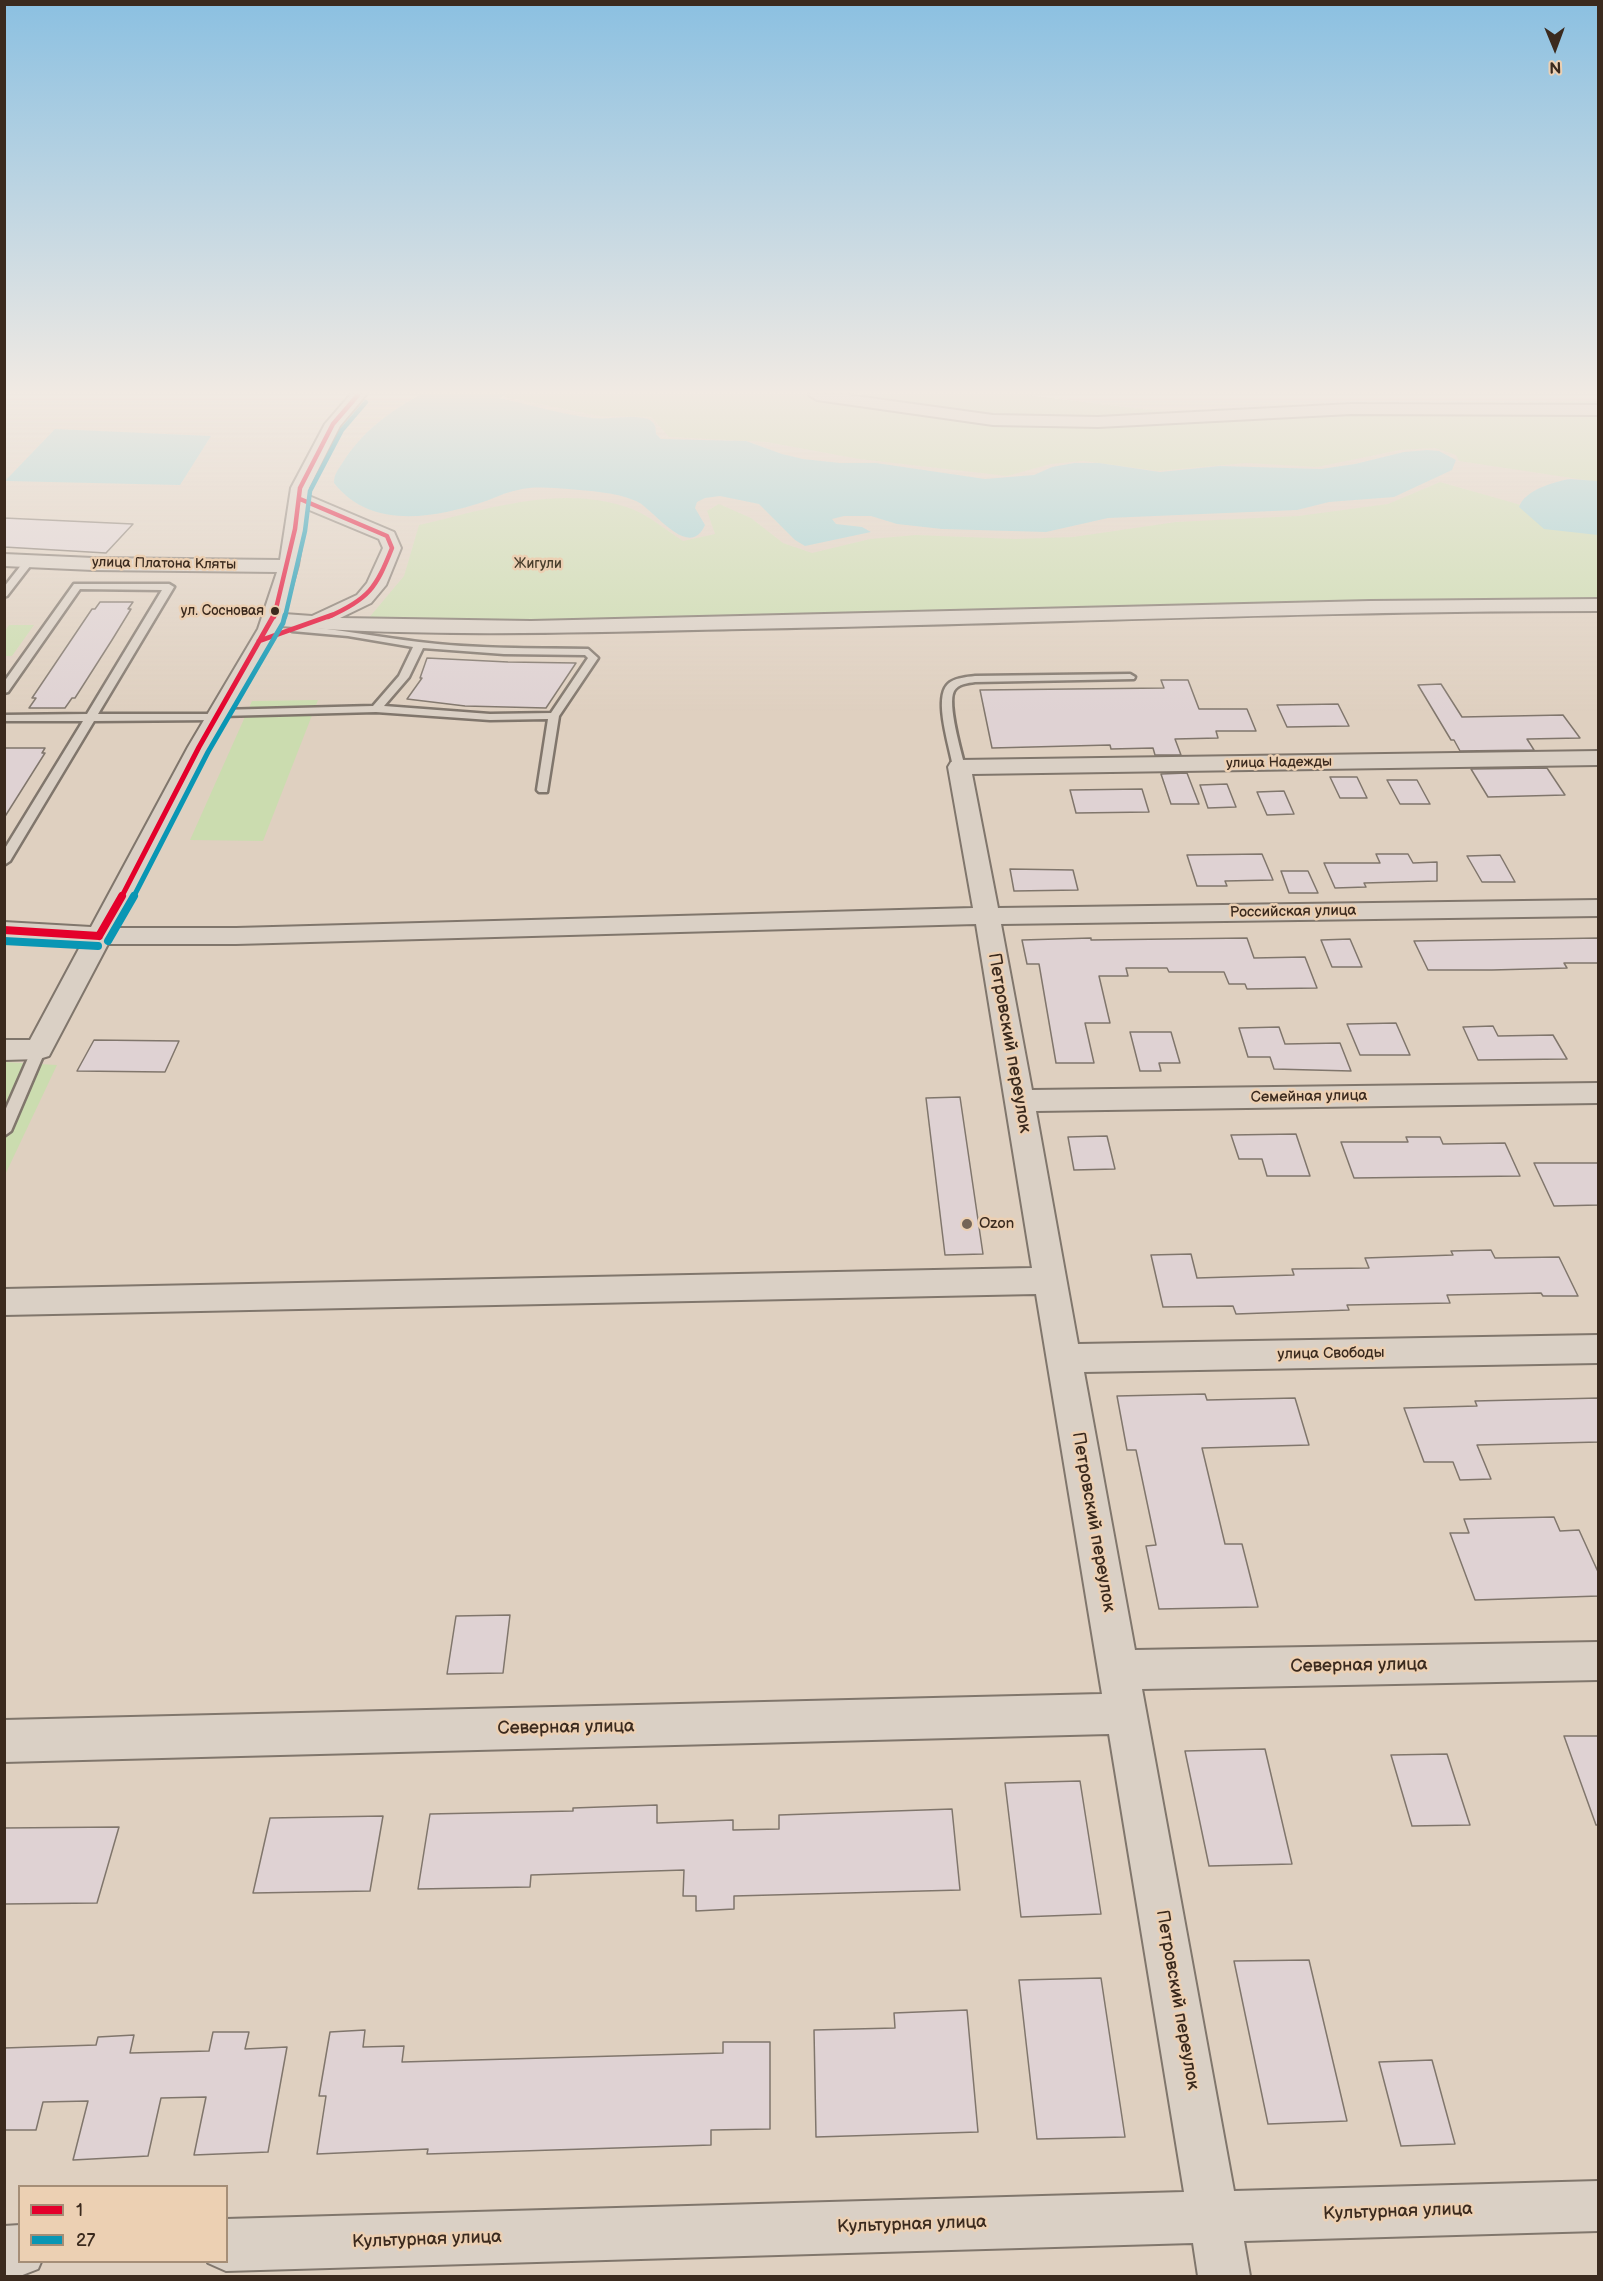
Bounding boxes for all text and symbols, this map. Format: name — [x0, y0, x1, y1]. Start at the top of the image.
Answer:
north arrow — [1525, 18, 1585, 78]
text: N — [1549, 57, 1562, 76]
street label: улица Платона Кляты — [92, 554, 236, 574]
park label: Жигули — [514, 556, 562, 572]
place label: ул. Сосновая — [181, 603, 264, 619]
marker: ул. Сосновая — [269, 605, 281, 617]
street label: улица Надежды — [1226, 754, 1332, 772]
street label: Российская улица — [1229, 902, 1357, 922]
street label: Петровский переулок — [983, 951, 1035, 1135]
street label: Семейная улица — [1251, 1087, 1367, 1107]
place label: Ozon — [979, 1215, 1014, 1233]
marker: Ozon — [960, 1217, 974, 1231]
street label: улица Свободы — [1277, 1344, 1385, 1364]
street label: Петровский переулок — [1067, 1430, 1119, 1614]
street label: Северная улица — [1290, 1654, 1428, 1678]
street label: Северная улица — [497, 1716, 635, 1740]
street label: Петровский переулок — [1151, 1908, 1203, 2092]
legend — [18, 2185, 228, 2263]
street label: Культурная улица — [1323, 2199, 1473, 2225]
text: 1 — [76, 2200, 83, 2221]
street label: Культурная улица — [837, 2212, 987, 2238]
street label: Культурная улица — [352, 2227, 502, 2253]
text: 27 — [76, 2230, 95, 2251]

